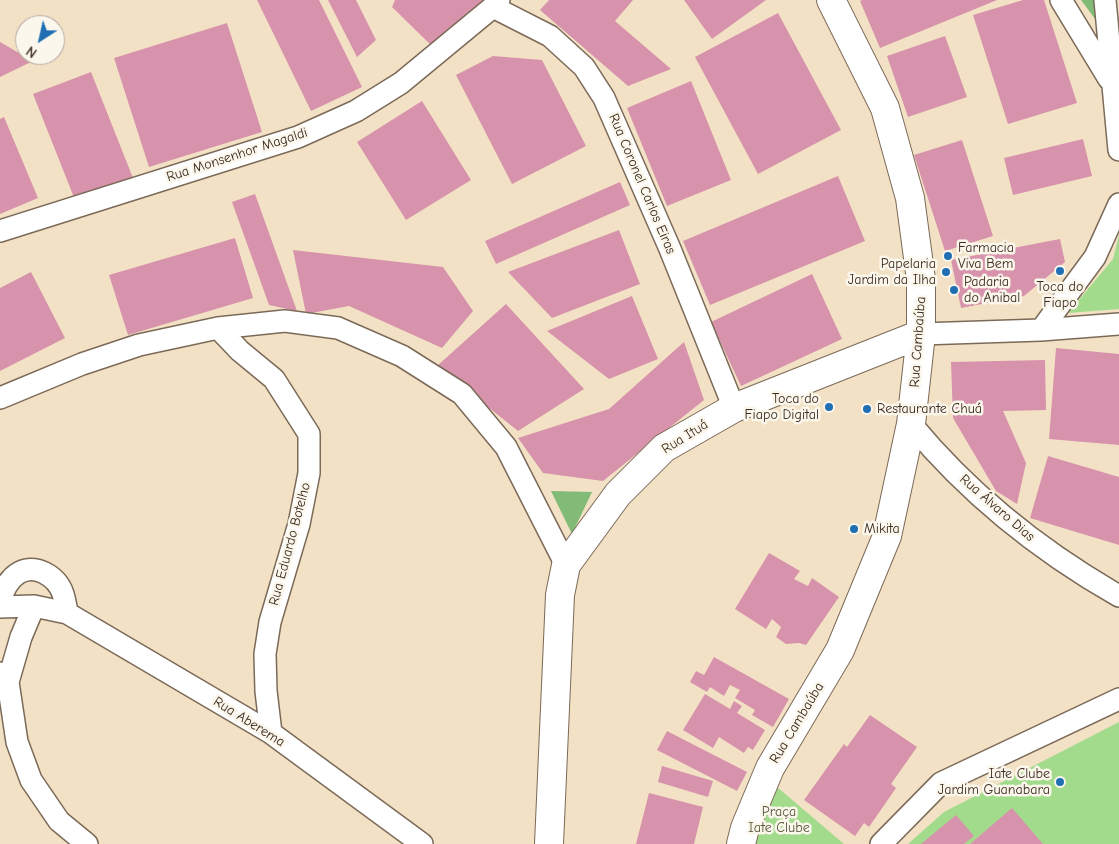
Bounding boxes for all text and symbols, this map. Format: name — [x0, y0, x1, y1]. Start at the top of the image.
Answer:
north arrow — [15, 15, 65, 65]
text: N — [23, 42, 40, 61]
street label: Rua Coronel Carlos Eiras — [605, 111, 679, 257]
street label: Rua Monsenhor Magaldi — [164, 124, 310, 186]
place label: Farmacia Viva Bem — [958, 240, 1014, 272]
marker: Farmacia Viva Bem — [942, 250, 954, 262]
place label: Papelaria Jardim da Ilha — [848, 256, 936, 288]
marker: Toca do Fiapo — [1054, 265, 1066, 277]
marker: Papelaria Jardim da Ilha — [940, 266, 952, 278]
place label: Padaria do Anibal — [964, 274, 1020, 306]
place label: Toca do Fiapo — [1037, 279, 1083, 312]
marker: Padaria do Anibal — [948, 284, 960, 296]
street label: Rua Cambaúba — [906, 296, 930, 388]
place label: Toca do Fiapo Digital — [745, 391, 819, 424]
marker: Toca do Fiapo Digital — [823, 401, 835, 413]
place label: Restaurante Chuá — [877, 401, 982, 417]
marker: Restaurante Chuá — [861, 403, 873, 415]
street label: Rua Ituá — [659, 416, 711, 458]
street label: Rua Álvaro Dias — [956, 471, 1038, 545]
street label: Rua Eduardo Botelho — [265, 481, 315, 607]
place label: Mikita — [864, 521, 900, 537]
marker: Mikita — [848, 523, 860, 535]
street label: Rua Cambaúba — [766, 680, 828, 766]
street label: Rua Aberema — [210, 693, 288, 751]
place label: Iate Clube Jardim Guanabara — [938, 766, 1050, 799]
marker: Iate Clube Jardim Guanabara — [1054, 776, 1066, 788]
park label: Praça Iate Clube — [748, 804, 810, 836]

